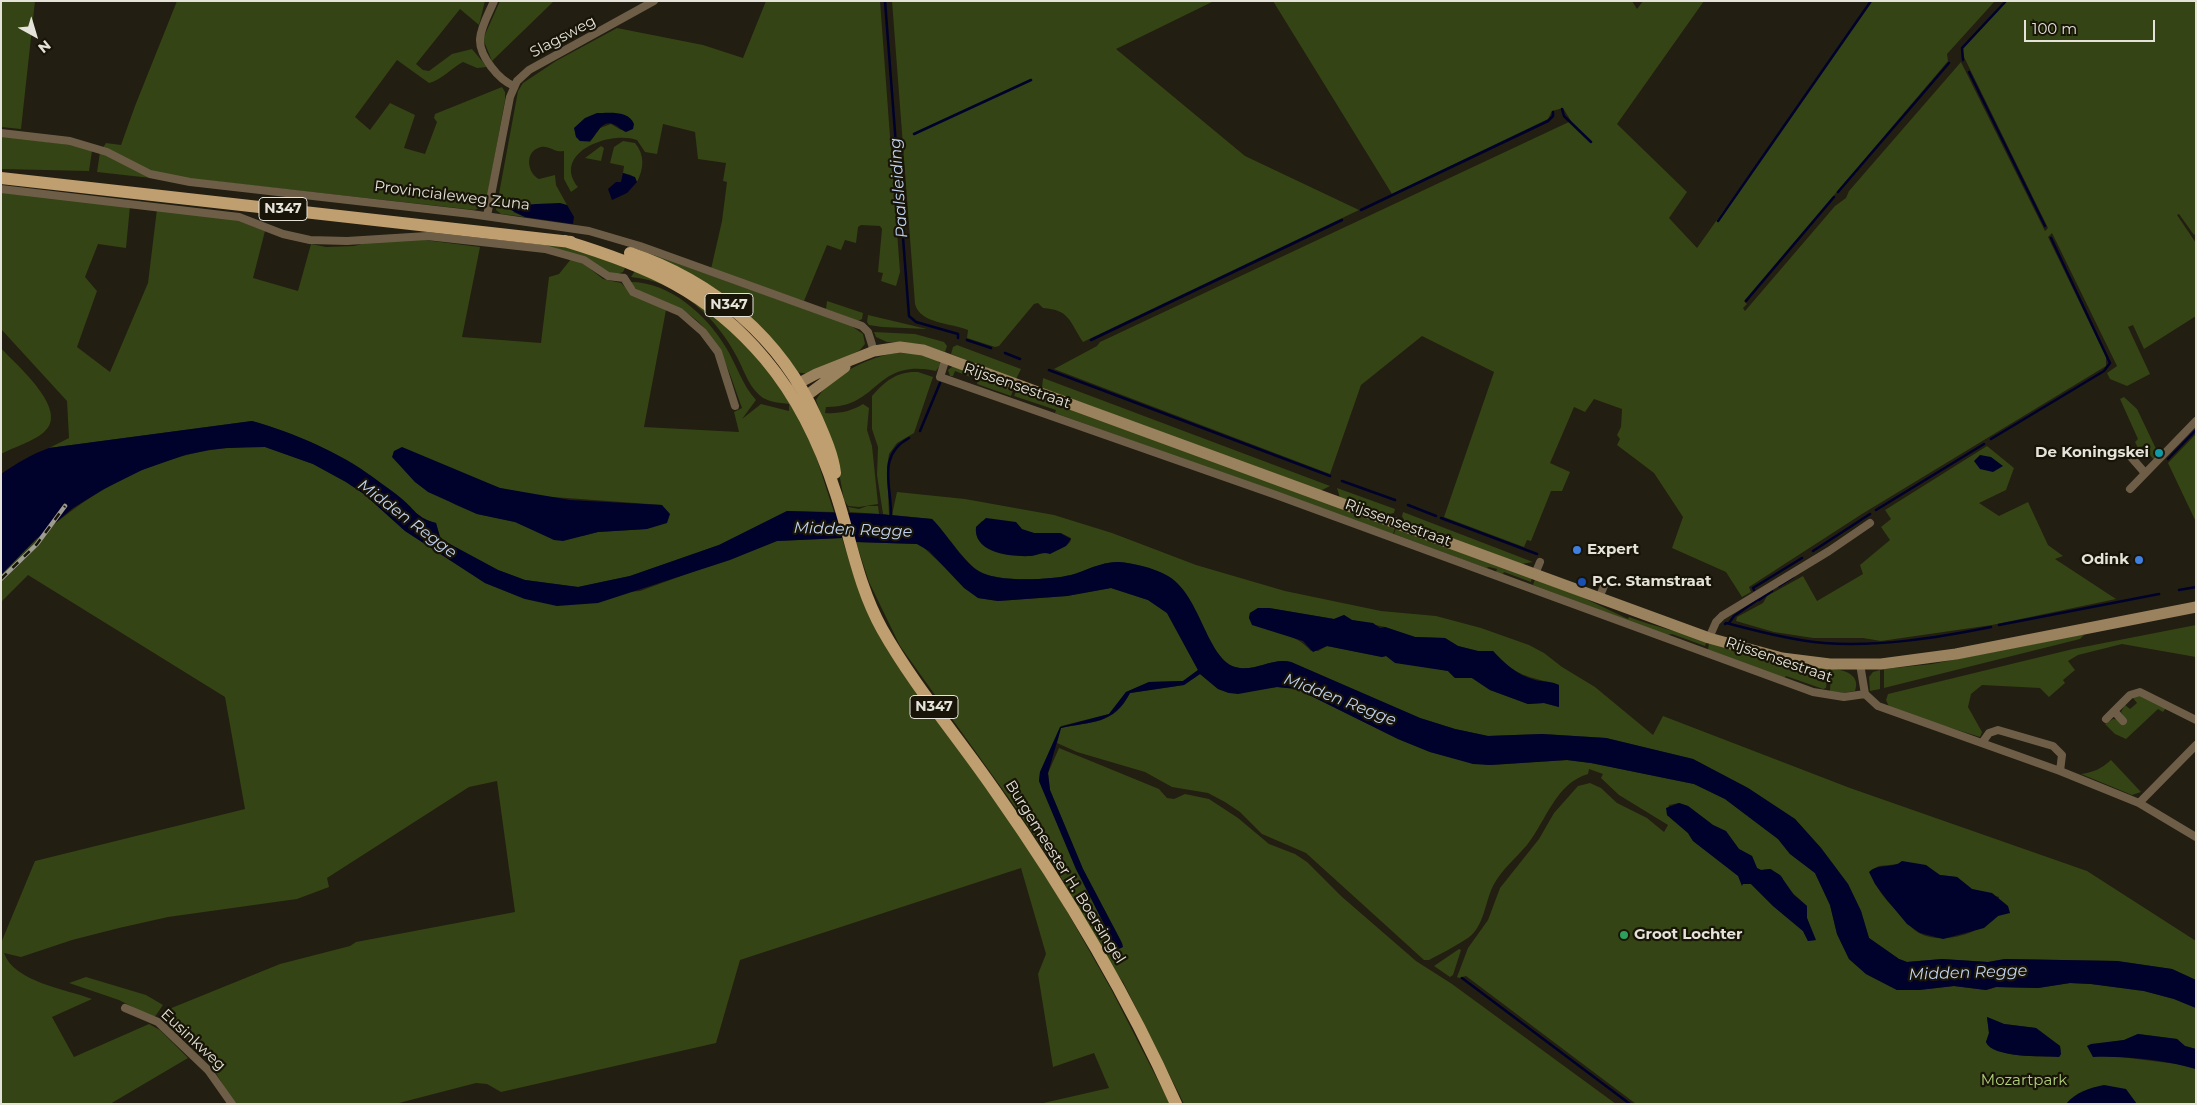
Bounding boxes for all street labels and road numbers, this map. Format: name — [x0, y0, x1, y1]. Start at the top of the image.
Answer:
street label: Slagsweg — [527, 12, 599, 62]
street label: Provincialeweg Zuna — [373, 178, 531, 214]
road number: N347 — [259, 198, 307, 220]
road number: N347 — [705, 294, 753, 316]
street label: Rijssensestraat — [961, 359, 1073, 413]
street label: Rijssensestraat — [1342, 495, 1454, 551]
street label: Rijssensestraat — [1723, 633, 1835, 687]
road number: N347 — [910, 696, 958, 719]
street label: Burgemeester H. Boersingel — [1001, 777, 1129, 967]
street label: Eusinkweg — [157, 1005, 229, 1075]

